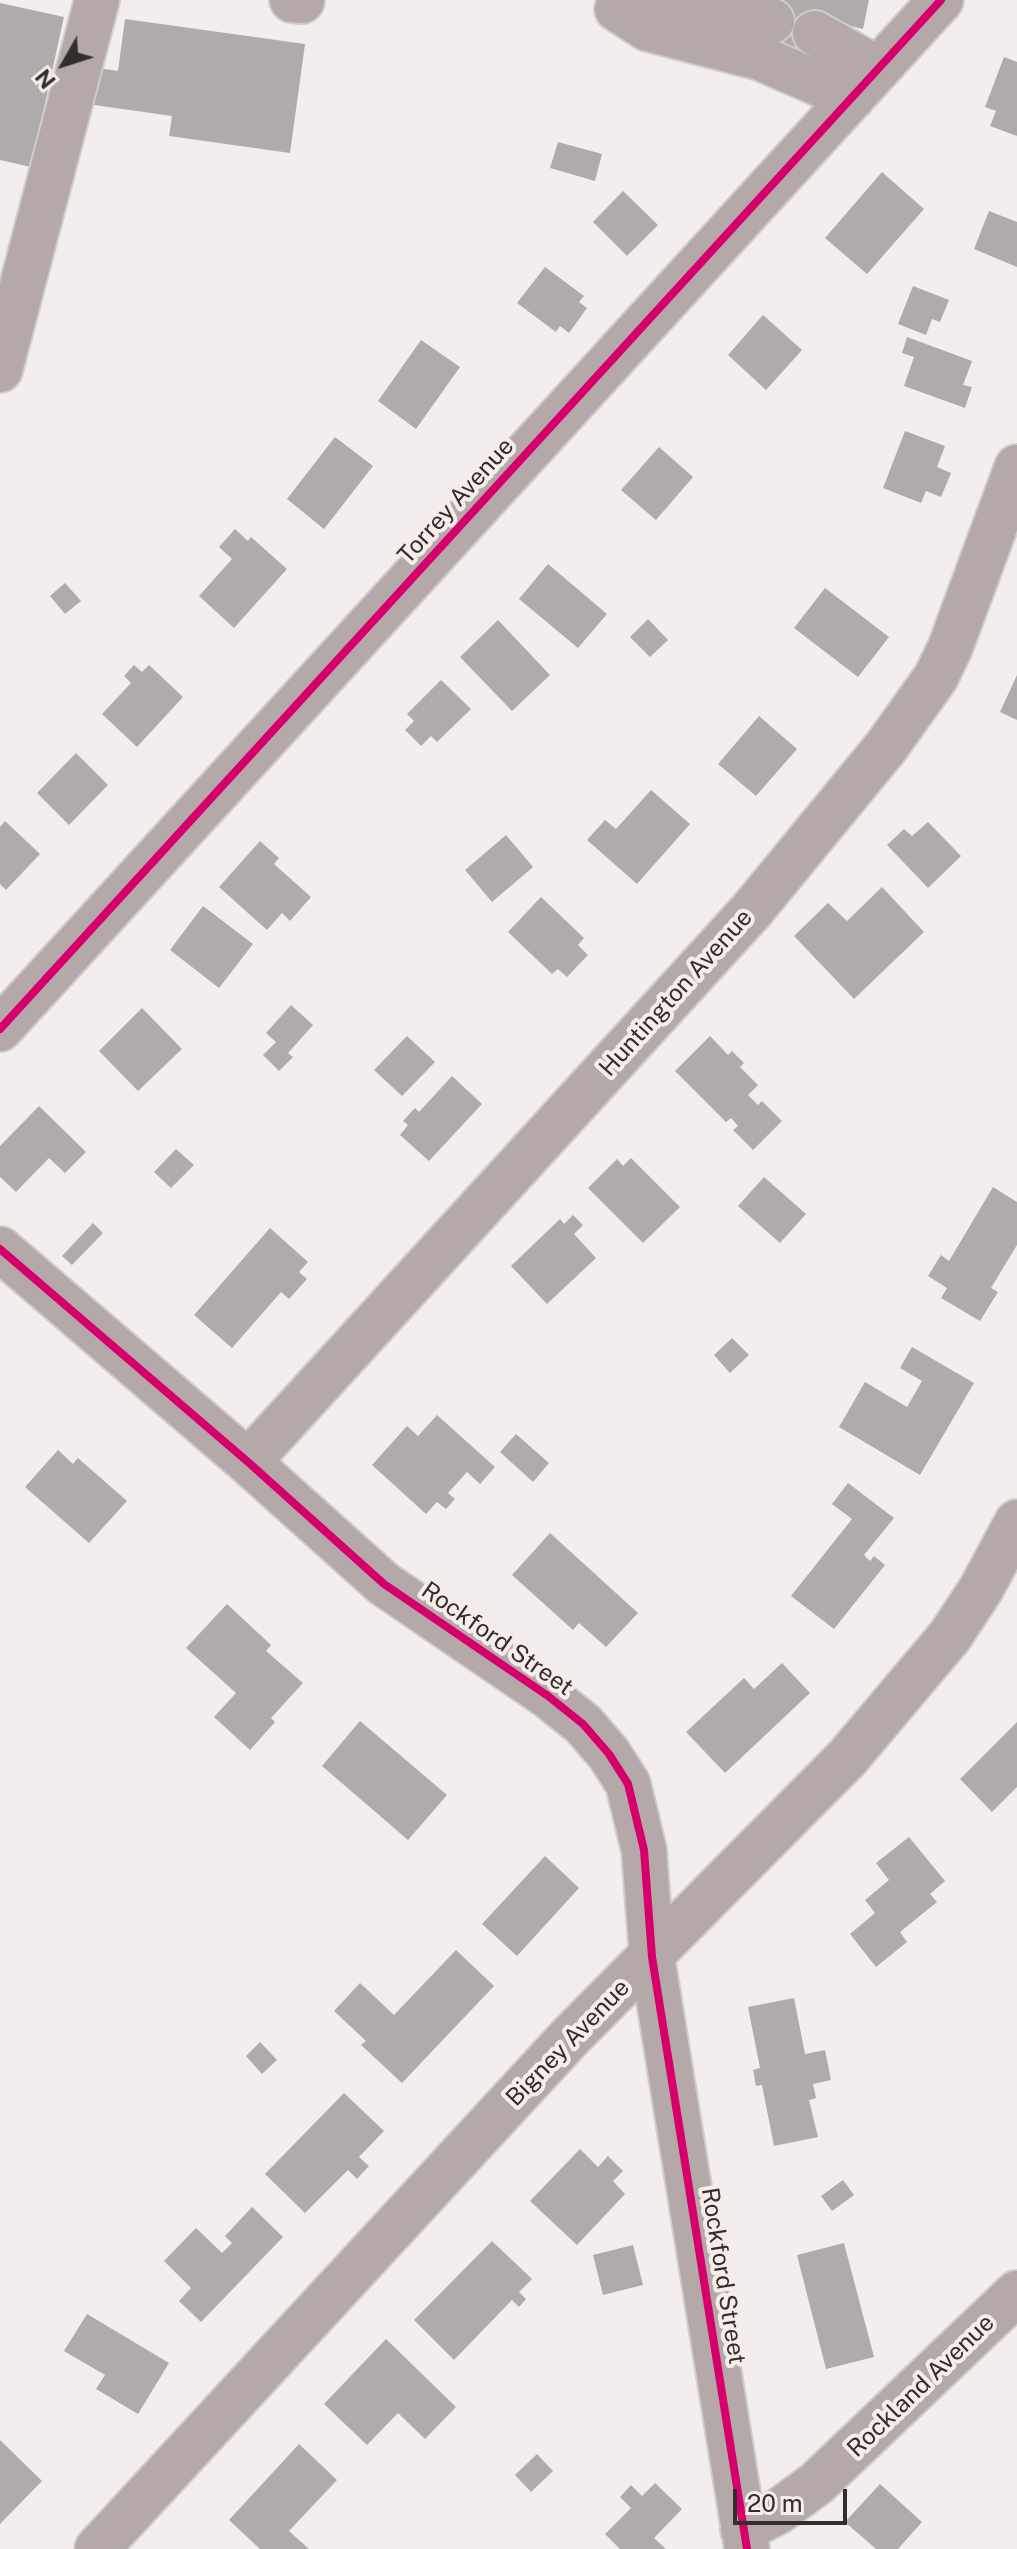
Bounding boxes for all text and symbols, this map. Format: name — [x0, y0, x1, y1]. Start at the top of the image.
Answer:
north arrow — [24, 24, 104, 104]
text: N — [30, 64, 61, 94]
street label: Torrey Avenue — [392, 432, 520, 570]
street label: Huntington Avenue — [593, 904, 759, 1082]
street label: Rockford Street — [416, 1576, 578, 1702]
street label: Bigney Avenue — [500, 1974, 636, 2112]
street label: Rockford Street — [695, 2186, 751, 2366]
street label: Rockland Avenue — [842, 2309, 1000, 2463]
scale bar — [737, 2473, 851, 2523]
text: 20 m — [747, 2489, 803, 2517]

